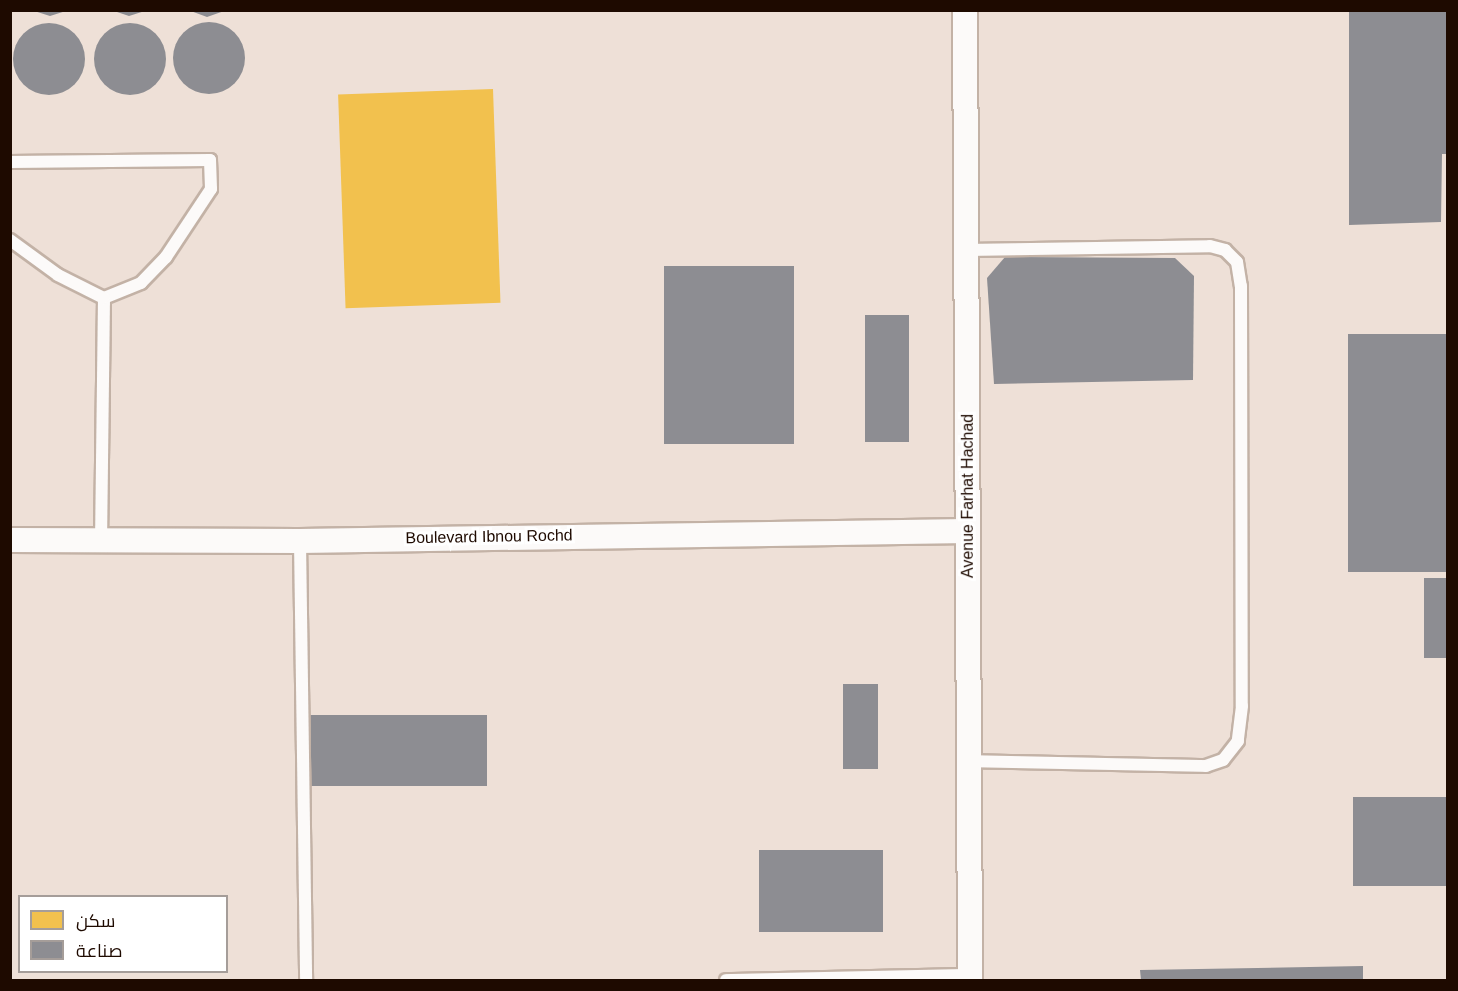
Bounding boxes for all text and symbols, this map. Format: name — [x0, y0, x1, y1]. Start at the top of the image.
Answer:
street label: Avenue Farhat Hachad — [958, 414, 978, 578]
street label: Boulevard Ibnou Rochd — [405, 526, 573, 548]
legend — [18, 895, 228, 973]
text: سكن — [76, 911, 115, 931]
text: صناعة — [76, 941, 122, 961]

